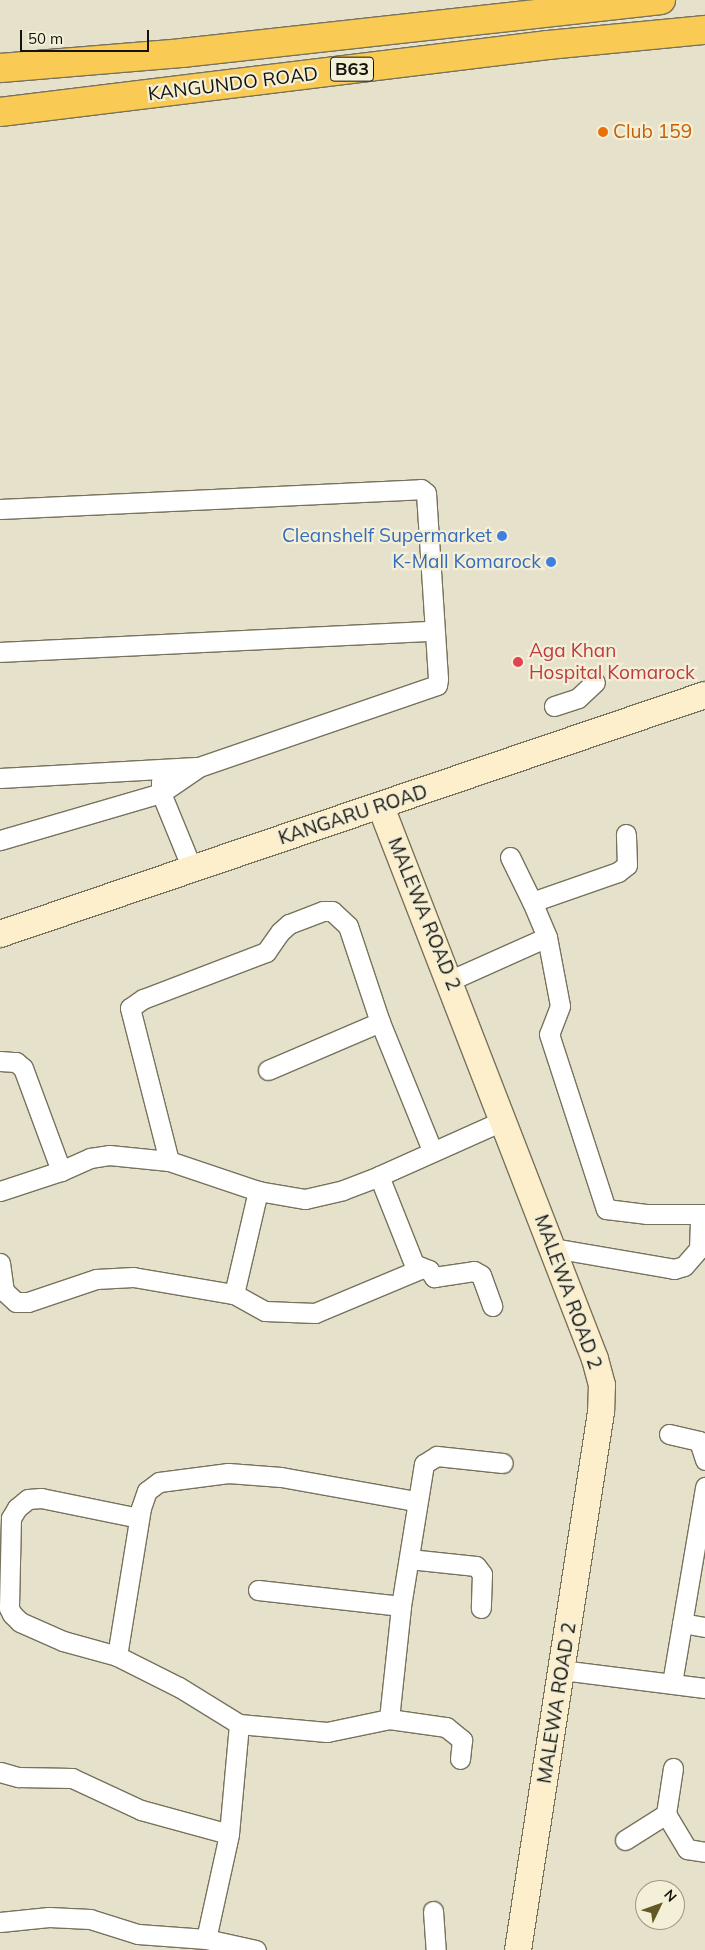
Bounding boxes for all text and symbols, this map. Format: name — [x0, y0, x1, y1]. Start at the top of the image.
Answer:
scale bar — [22, 20, 151, 52]
text: 50 m — [28, 29, 63, 48]
road number: B63 — [330, 54, 374, 85]
street label: KANGUNDO ROAD — [147, 62, 319, 106]
place label: Club 159 — [613, 121, 692, 143]
marker: Club 159 — [597, 126, 609, 138]
place label: Cleanshelf Supermarket — [282, 525, 492, 547]
marker: Cleanshelf Supermarket — [496, 530, 508, 542]
place label: K-Mall Komarock — [392, 551, 541, 573]
marker: K-Mall Komarock — [545, 556, 557, 568]
place label: Aga Khan Hospital Komarock — [529, 640, 695, 684]
marker: Aga Khan Hospital Komarock — [511, 655, 525, 669]
street label: KANGARU ROAD — [276, 780, 430, 850]
street label: MALEWA ROAD 2 — [383, 834, 465, 994]
street label: MALEWA ROAD 2 — [529, 1212, 607, 1372]
street label: MALEWA ROAD 2 — [533, 1621, 581, 1785]
north arrow — [635, 1880, 685, 1930]
text: N — [660, 1886, 681, 1906]

